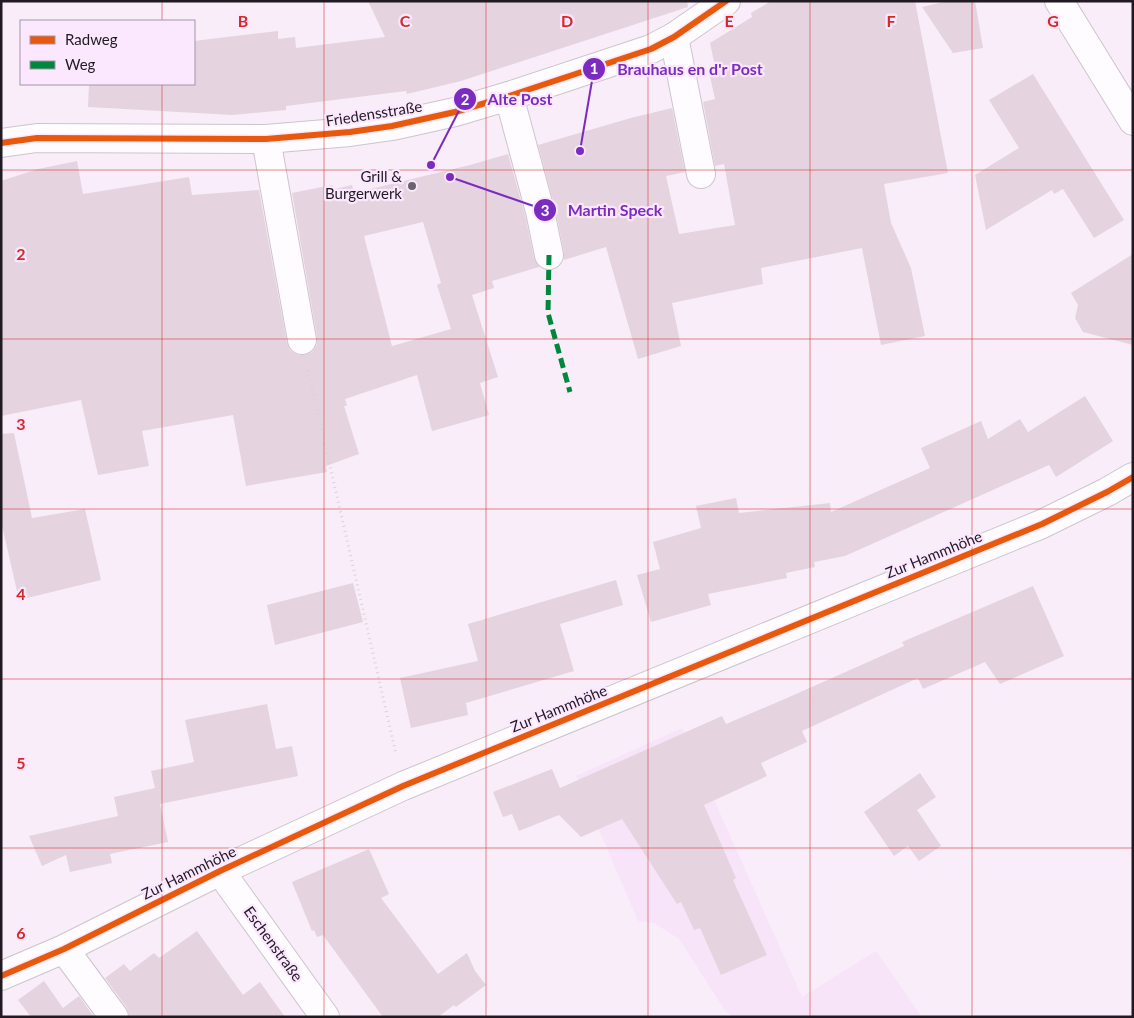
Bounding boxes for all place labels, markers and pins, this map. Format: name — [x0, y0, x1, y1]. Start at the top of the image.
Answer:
callout: Brauhaus en d'r Post — [582, 54, 773, 85]
callout: Alte Post — [453, 84, 563, 115]
place label: Grill & Burgerwerk — [325, 167, 402, 202]
marker: Grill & Burgerwerk — [406, 180, 418, 192]
callout: Martin Speck — [533, 195, 673, 226]

